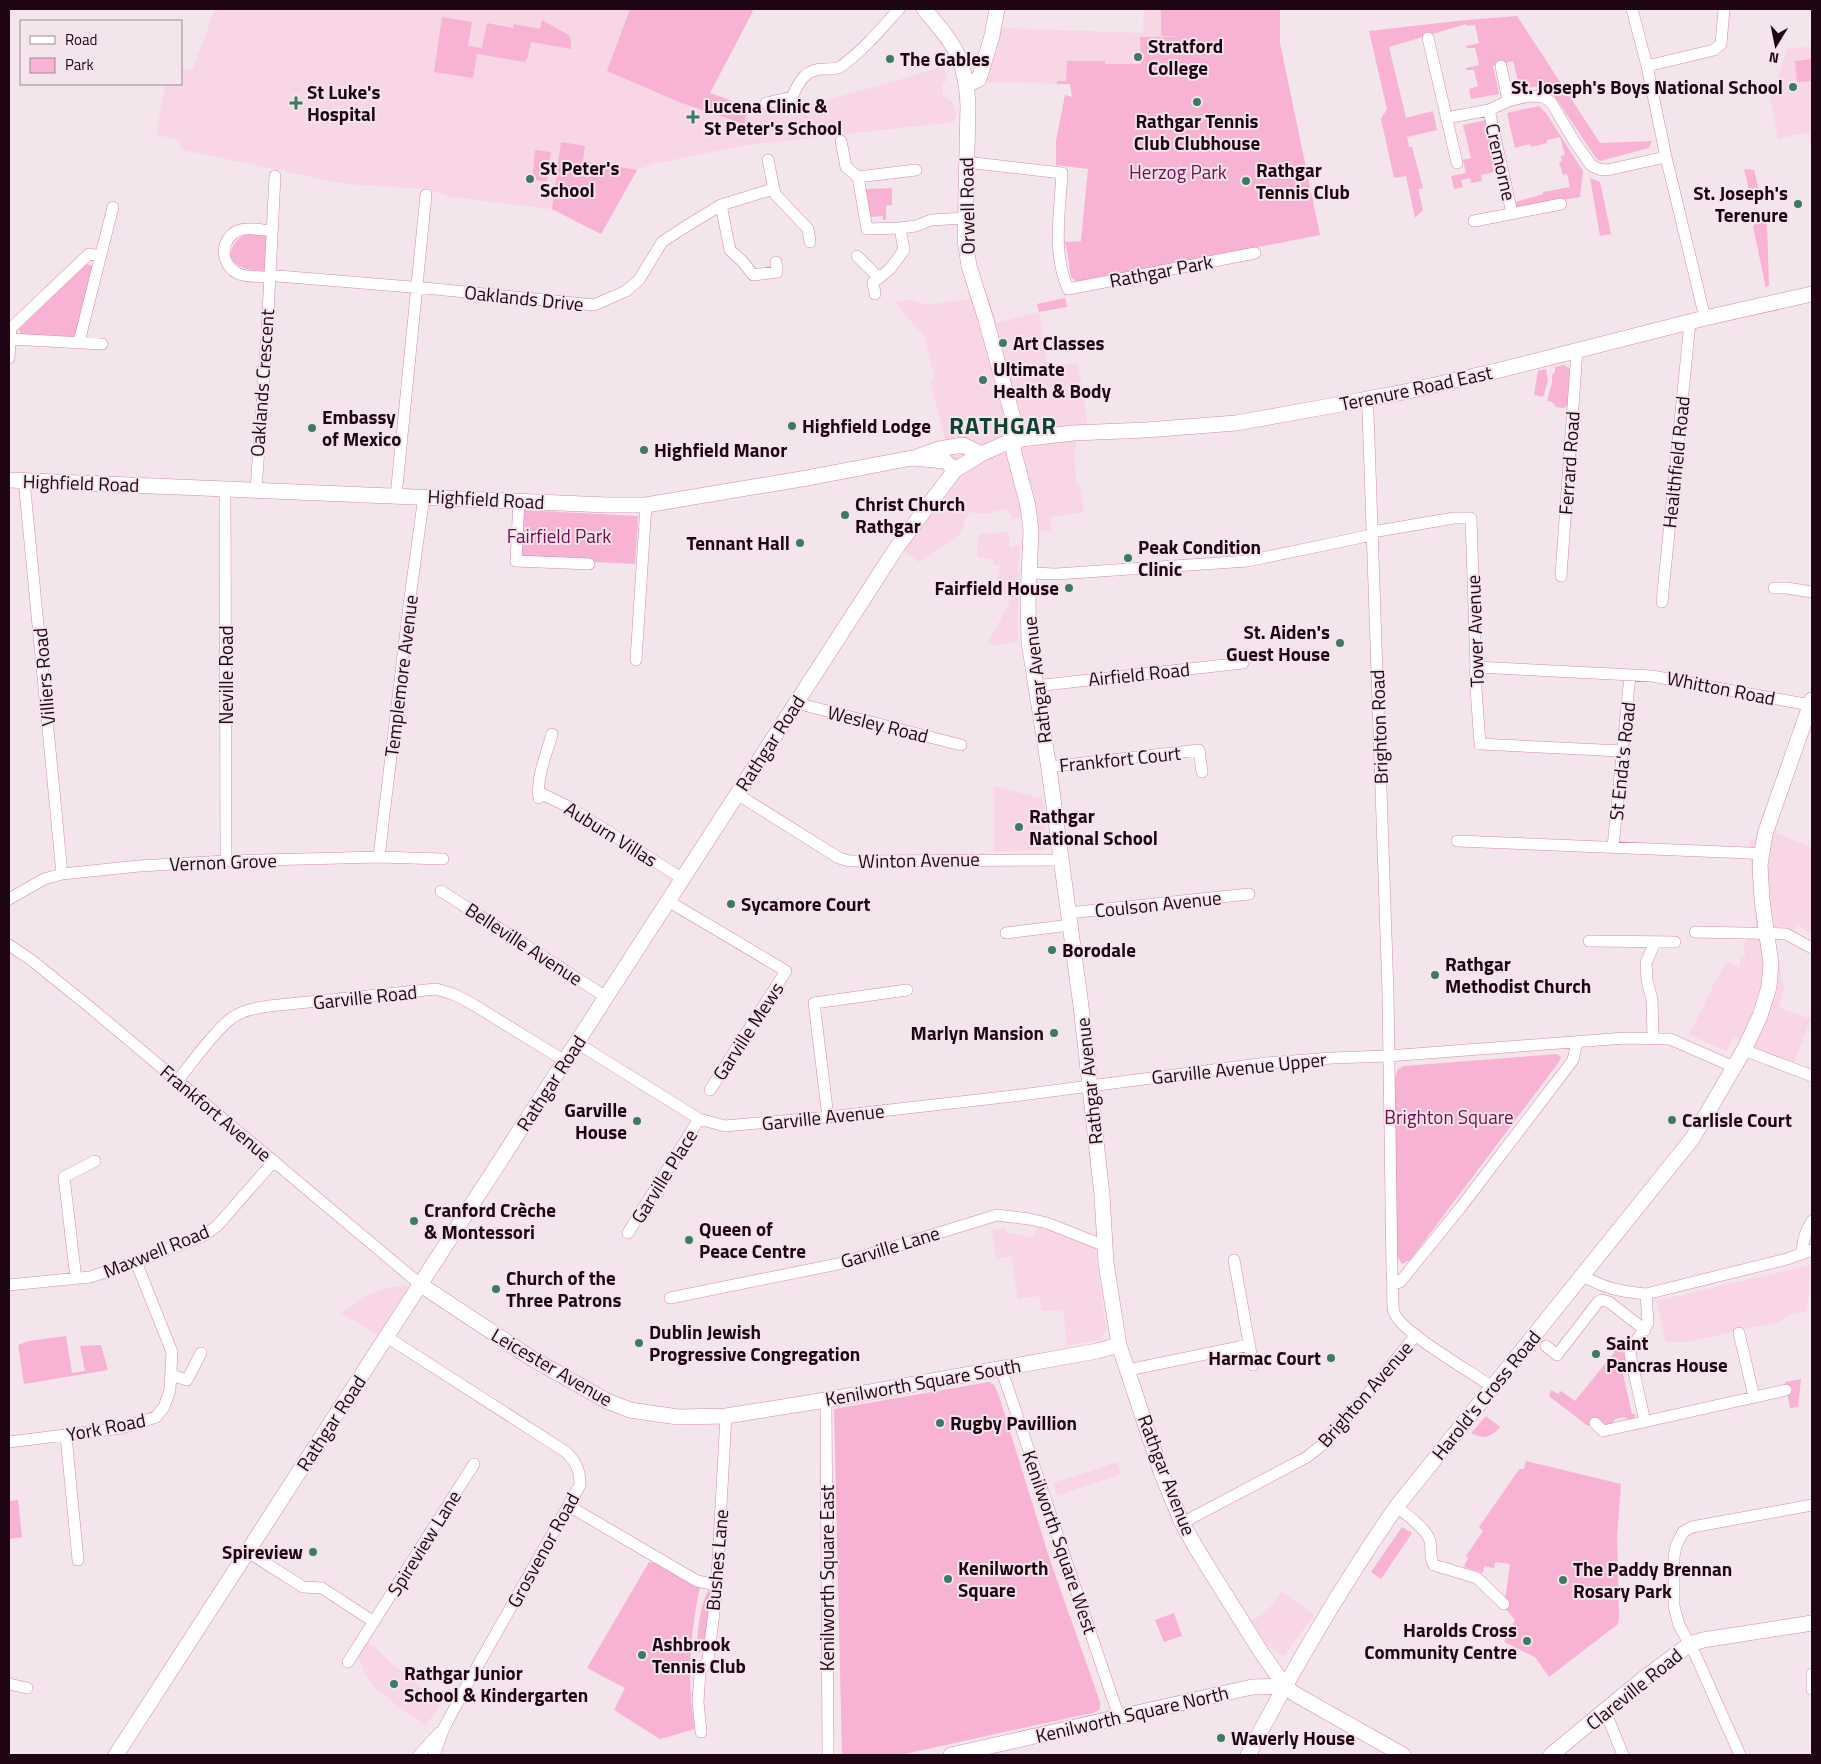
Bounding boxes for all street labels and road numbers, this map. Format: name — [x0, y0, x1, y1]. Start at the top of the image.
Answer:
street label: Cremorne — [1479, 120, 1524, 203]
street label: Orwell Road — [951, 157, 982, 255]
street label: Rathgar Park — [1107, 246, 1215, 295]
street label: Oaklands Drive — [463, 277, 585, 318]
street label: Oaklands Crescent — [242, 308, 281, 458]
street label: Terenure Road East — [1337, 357, 1495, 418]
street label: Healthfield Road — [1654, 394, 1697, 530]
street label: Ferrard Road — [1550, 410, 1587, 516]
street label: Highfield Road — [22, 466, 140, 499]
street label: Highfield Road — [427, 481, 545, 516]
street label: Tower Avenue — [1458, 574, 1491, 688]
street label: Templemore Avenue — [376, 593, 425, 759]
street label: Rathgar Avenue — [1014, 615, 1059, 745]
street label: Neville Road — [211, 625, 240, 725]
street label: Villiers Road — [25, 627, 62, 727]
street label: Airfield Road — [1087, 654, 1191, 693]
street label: Whitton Road — [1664, 663, 1778, 712]
street label: Brighton Road — [1362, 669, 1395, 785]
street label: Rathgar Road — [728, 689, 812, 796]
street label: Wesley Road — [825, 697, 932, 750]
street label: St Enda's Road — [1601, 700, 1642, 822]
street label: Frankfort Court — [1058, 738, 1182, 779]
street label: Auburn Villas — [559, 794, 664, 874]
street label: Winton Avenue — [858, 844, 980, 875]
street label: Vernon Grove — [169, 845, 277, 878]
street label: Coulson Avenue — [1093, 882, 1223, 925]
street label: Belleville Avenue — [460, 895, 589, 992]
street label: Garville Mews — [705, 976, 790, 1086]
street label: Garville Road — [311, 977, 419, 1016]
street label: Rathgar Avenue — [1067, 1016, 1110, 1146]
street label: Rathgar Road — [509, 1029, 593, 1136]
street label: Garville Avenue Upper — [1150, 1044, 1328, 1091]
street label: Frankfort Avenue — [154, 1057, 278, 1168]
street label: Garville Avenue — [760, 1096, 886, 1137]
street label: Garville Place — [623, 1123, 704, 1229]
street label: Maxwell Road — [98, 1216, 213, 1285]
street label: Garville Lane — [837, 1218, 943, 1275]
street label: Leicester Avenue — [486, 1320, 618, 1413]
street label: Harold's Cross Road — [1424, 1323, 1547, 1466]
street label: Brighton Avenue — [1310, 1334, 1419, 1453]
street label: Kenilworth Square South — [823, 1350, 1023, 1413]
street label: Rathgar Road — [289, 1369, 373, 1476]
street label: York Road — [64, 1405, 148, 1448]
street label: Rathgar Avenue — [1131, 1410, 1204, 1540]
street label: Kenilworth Square West — [1015, 1446, 1106, 1638]
street label: Spireview Lane — [379, 1484, 468, 1601]
street label: Kenilworth Square East — [812, 1484, 841, 1671]
street label: Grosvenor Road — [499, 1487, 586, 1613]
street label: Bushes Lane — [698, 1508, 735, 1612]
street label: Clareville Road — [1579, 1641, 1688, 1737]
street label: Kenilworth Square North — [1033, 1677, 1231, 1750]

